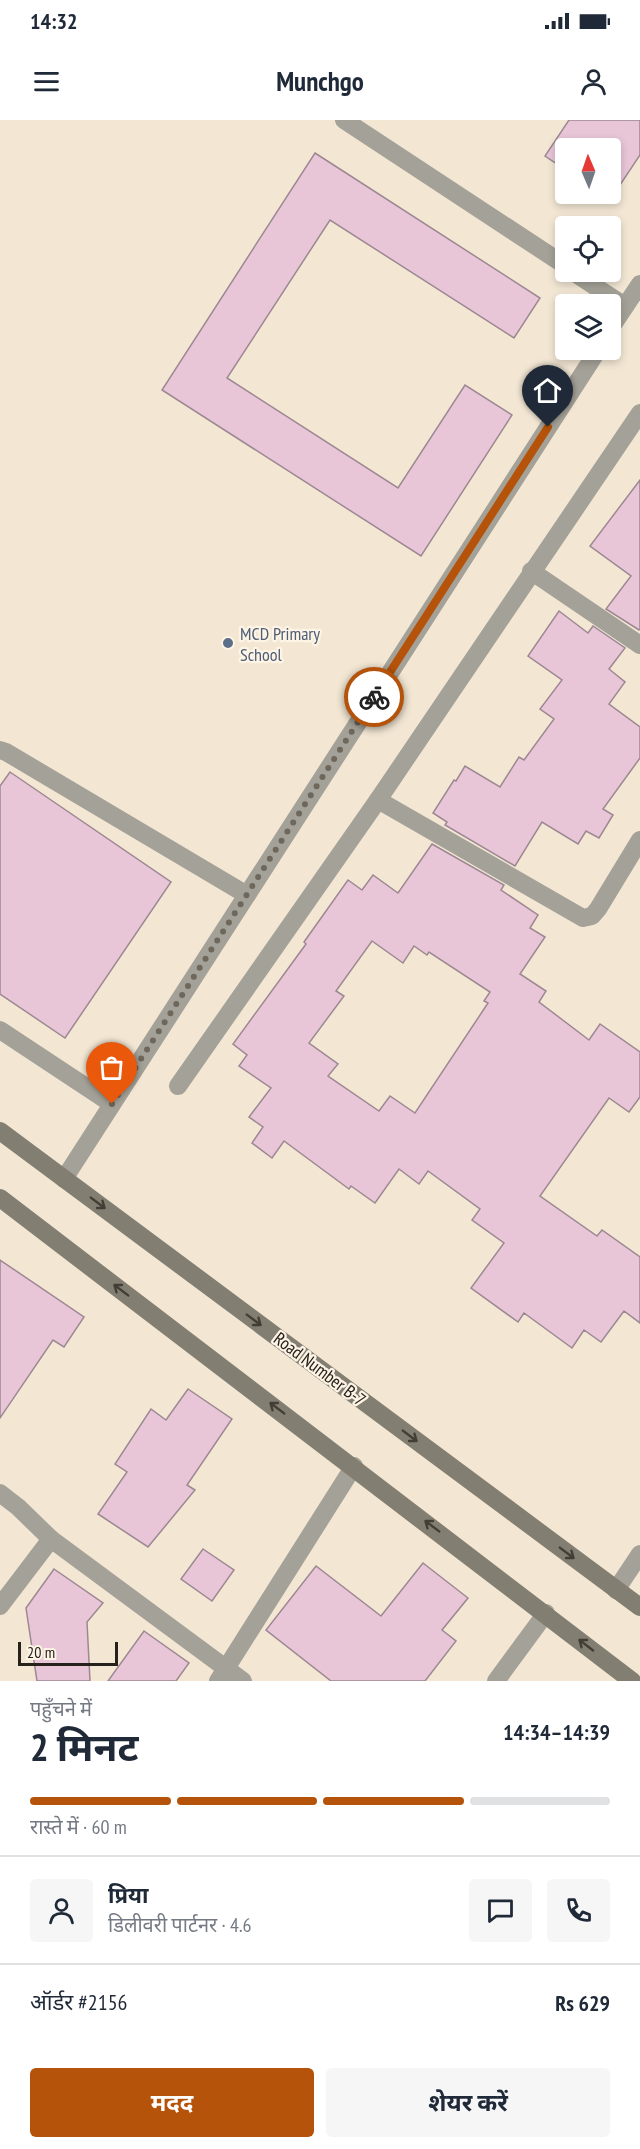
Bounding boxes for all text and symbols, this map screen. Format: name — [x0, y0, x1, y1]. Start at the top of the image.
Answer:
text: 14:32 — [30, 7, 78, 35]
text: Munchgo — [276, 64, 364, 98]
icon: menu — [30, 65, 63, 98]
icon: person — [577, 65, 610, 98]
north arrow — [555, 138, 621, 204]
map controls — [555, 138, 621, 360]
button: locate — [555, 216, 621, 282]
button: layers — [555, 294, 621, 360]
pin — [522, 365, 573, 427]
icon: home — [531, 374, 564, 407]
place label: MCD Primary School — [240, 622, 320, 666]
marker: MCD Primary School — [221, 636, 235, 650]
courier — [344, 667, 404, 727]
icon: bike — [358, 681, 391, 714]
pin — [86, 1042, 137, 1104]
icon: bag — [95, 1051, 128, 1084]
one-way arrow — [89, 1197, 105, 1210]
one-way arrow — [114, 1284, 130, 1296]
one-way arrow — [246, 1313, 262, 1326]
street label: Road Number B-7 — [269, 1327, 371, 1411]
one-way arrow — [269, 1402, 285, 1414]
one-way arrow — [402, 1430, 418, 1443]
one-way arrow — [424, 1520, 440, 1532]
one-way arrow — [558, 1547, 574, 1559]
one-way arrow — [579, 1638, 595, 1651]
scale bar — [18, 1639, 118, 1666]
text: 20 m — [27, 1642, 55, 1662]
text: पहुँचने में — [30, 1696, 92, 1722]
text: 14:34–14:39 — [503, 1718, 610, 1746]
text: 2 मिनट — [30, 1721, 139, 1772]
text: रास्ते में · 60 m — [30, 1814, 127, 1840]
button: person — [30, 1879, 93, 1942]
button: chat — [469, 1879, 532, 1942]
button: phone — [547, 1879, 610, 1942]
text: प्रिया — [108, 1881, 148, 1909]
text: डिलीवरी पार्टनर · 4.6 — [108, 1912, 252, 1938]
text: ऑर्डर #2156 — [30, 1988, 127, 2016]
text: Rs 629 — [555, 1989, 610, 2017]
button: मदद — [30, 2068, 314, 2137]
button: शेयर करें — [326, 2068, 610, 2137]

